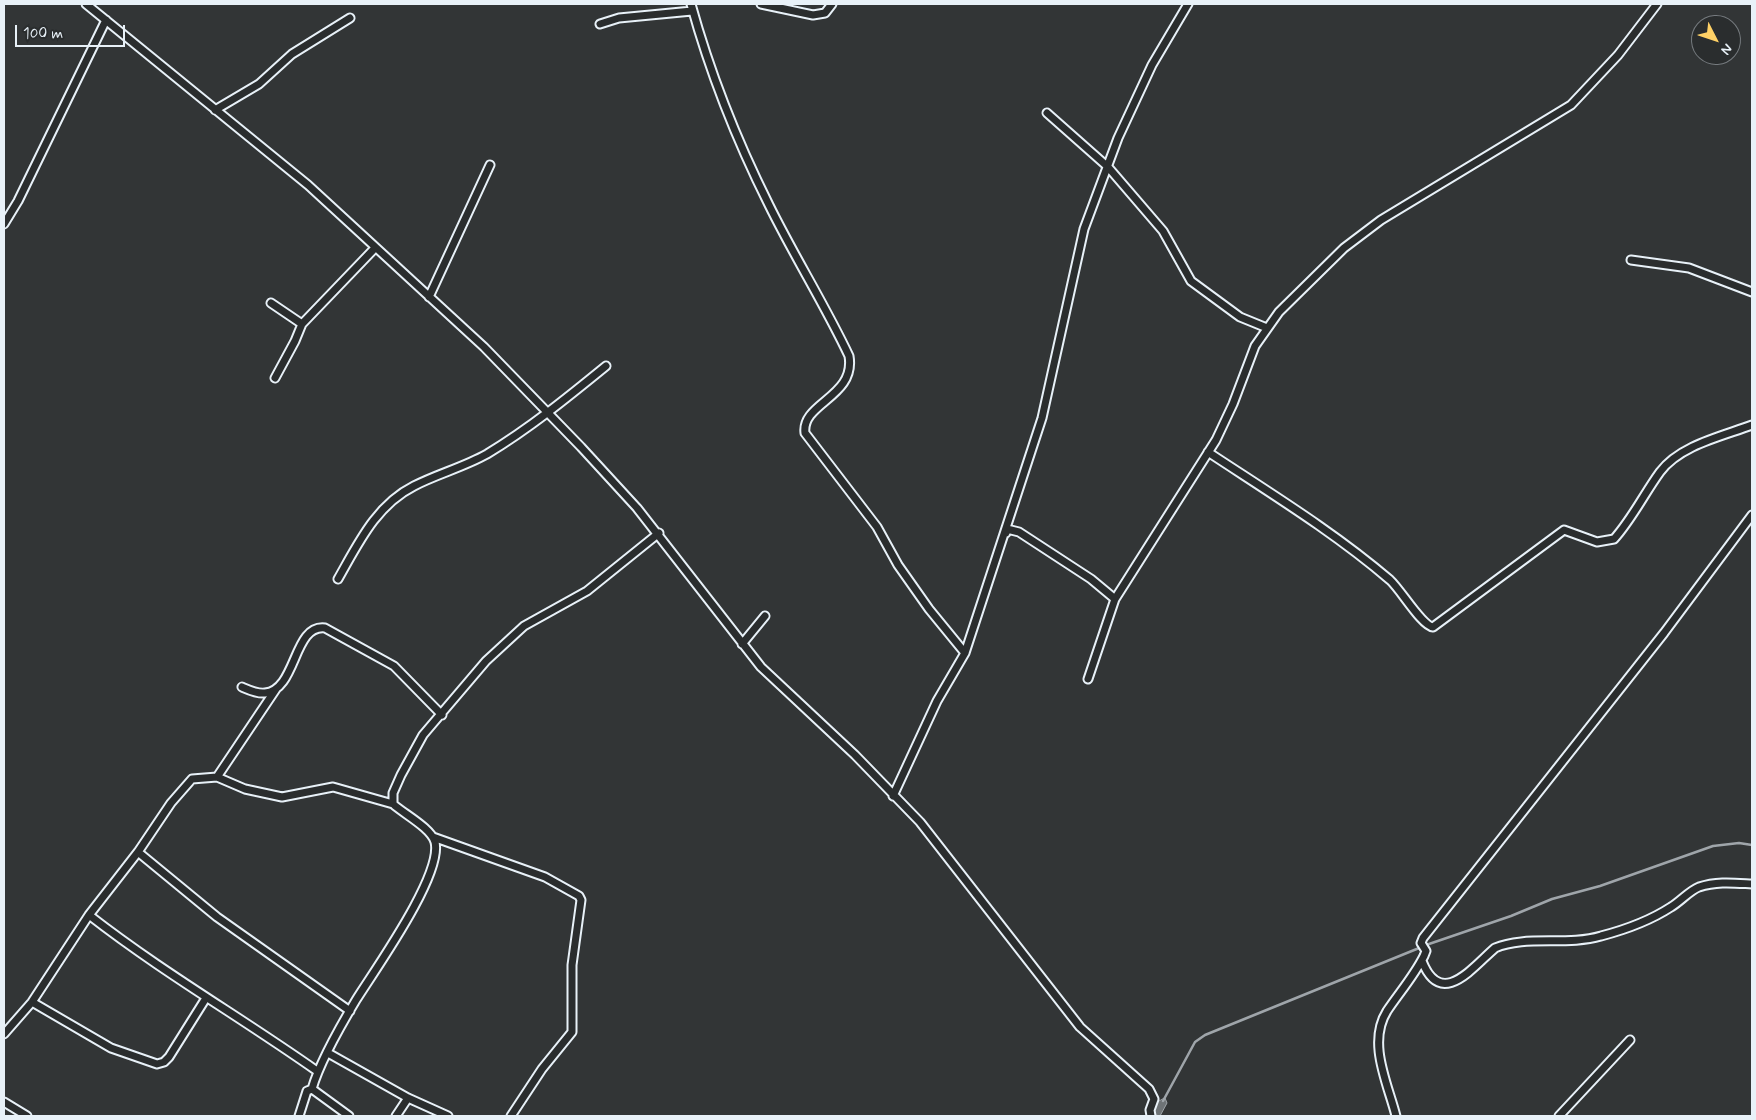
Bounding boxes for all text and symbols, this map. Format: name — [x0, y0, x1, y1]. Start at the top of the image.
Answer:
scale bar — [18, 15, 128, 47]
north arrow — [1691, 15, 1741, 65]
text: 100 m — [23, 24, 63, 44]
text: N — [1717, 40, 1736, 59]

